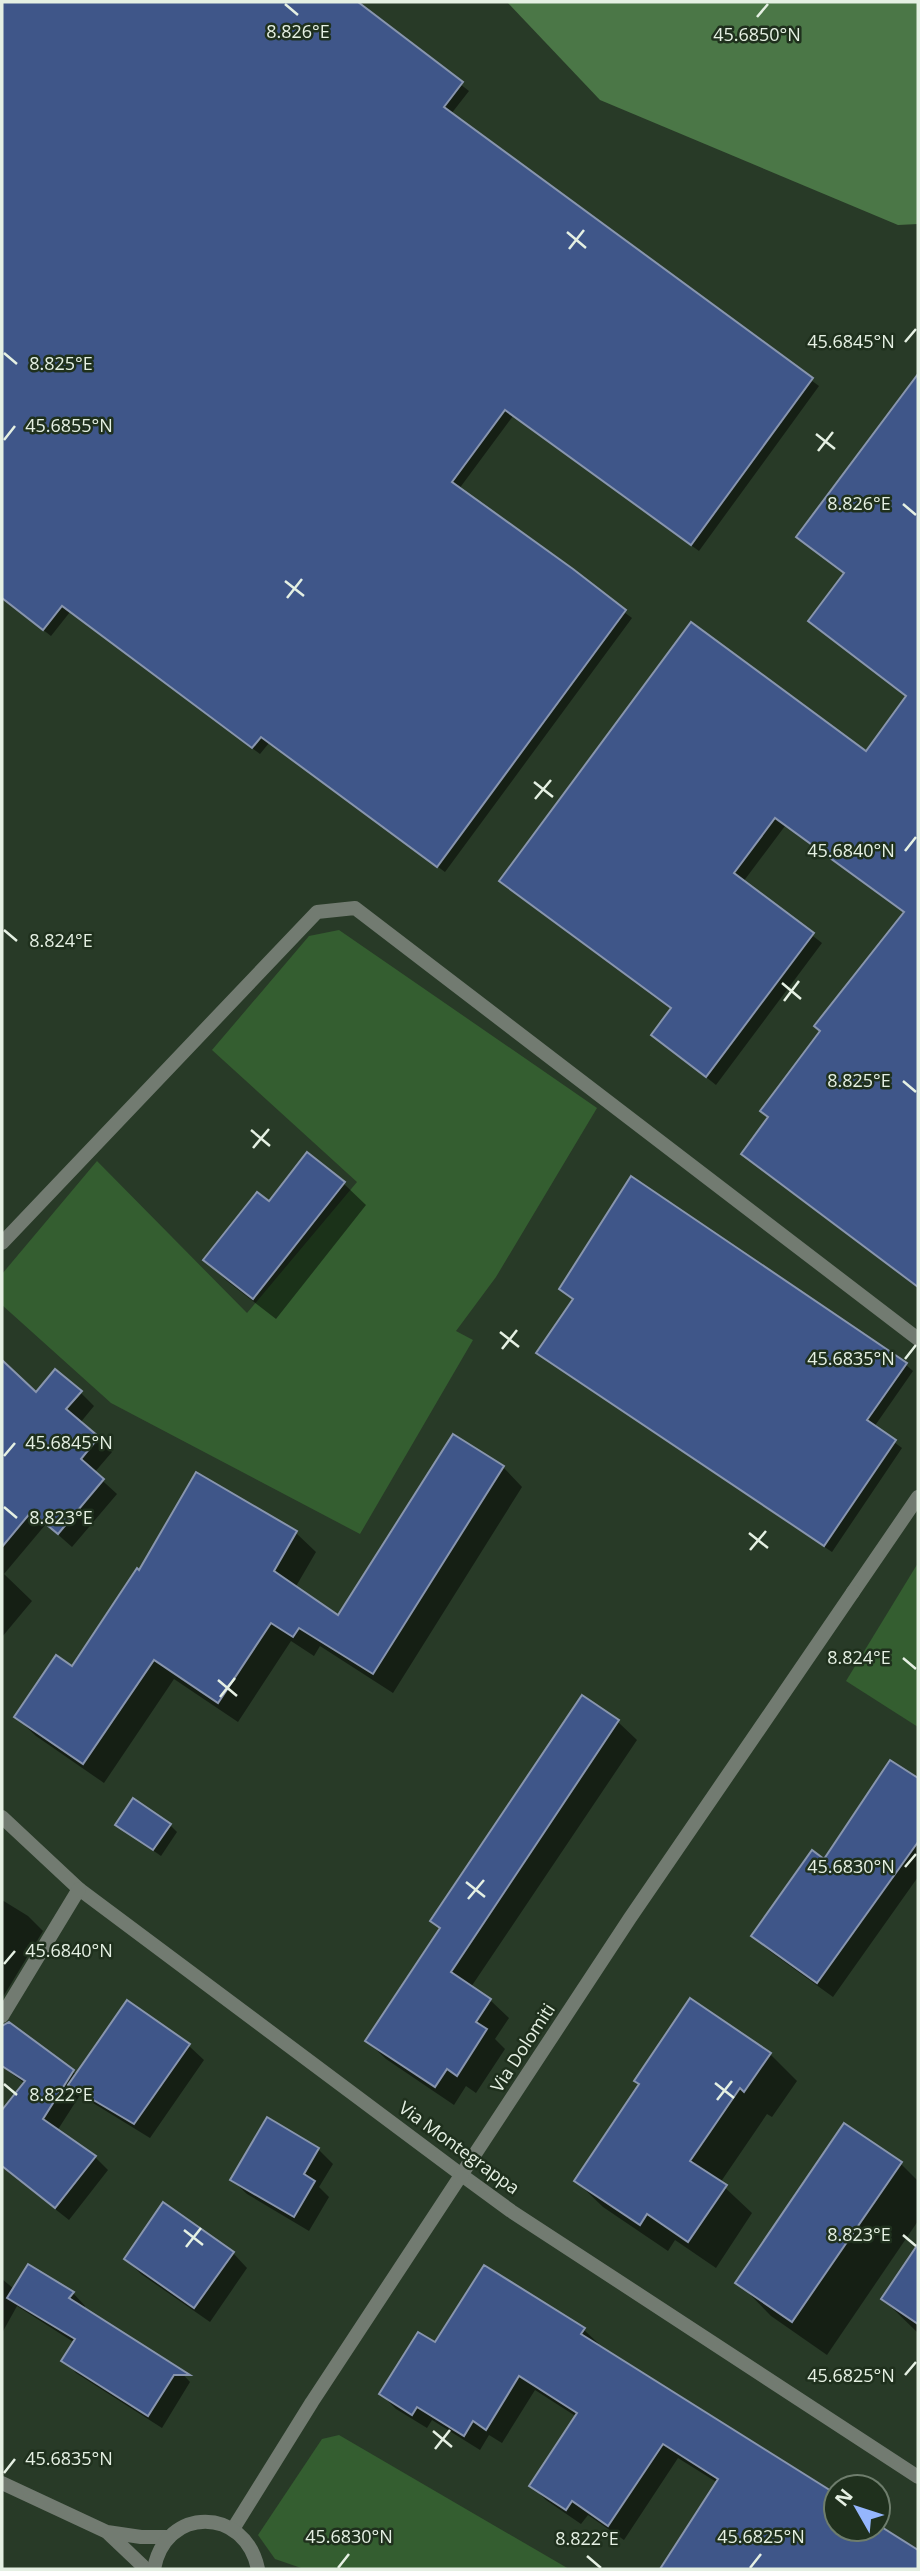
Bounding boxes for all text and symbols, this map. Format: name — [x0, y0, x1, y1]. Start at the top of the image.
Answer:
text: 8.826°E — [266, 19, 330, 43]
text: 45.6850°N — [713, 22, 801, 46]
text: 45.6845°N — [807, 329, 895, 353]
text: 8.825°E — [29, 351, 93, 375]
text: 45.6855°N — [25, 413, 113, 437]
text: 8.826°E — [827, 491, 891, 515]
text: 45.6840°N — [807, 838, 895, 862]
text: 8.824°E — [29, 928, 93, 952]
text: 8.825°E — [827, 1068, 891, 1092]
text: 45.6835°N — [807, 1346, 895, 1370]
text: 45.6845°N — [25, 1430, 113, 1454]
text: 8.823°E — [29, 1505, 93, 1529]
text: 8.824°E — [827, 1645, 891, 1669]
text: 45.6830°N — [807, 1854, 895, 1878]
text: 45.6840°N — [25, 1938, 113, 1962]
street label: Via Dolomiti — [484, 1998, 560, 2097]
text: 8.822°E — [29, 2082, 93, 2106]
street label: Via Montegrappa — [394, 2095, 525, 2199]
text: 8.823°E — [827, 2222, 891, 2246]
text: 45.6825°N — [807, 2363, 895, 2387]
text: 45.6835°N — [25, 2446, 113, 2470]
north arrow — [822, 2473, 892, 2543]
text: N — [829, 2483, 859, 2511]
text: 45.6830°N — [305, 2524, 393, 2548]
text: 45.6825°N — [717, 2524, 805, 2548]
text: 8.822°E — [555, 2526, 619, 2550]

